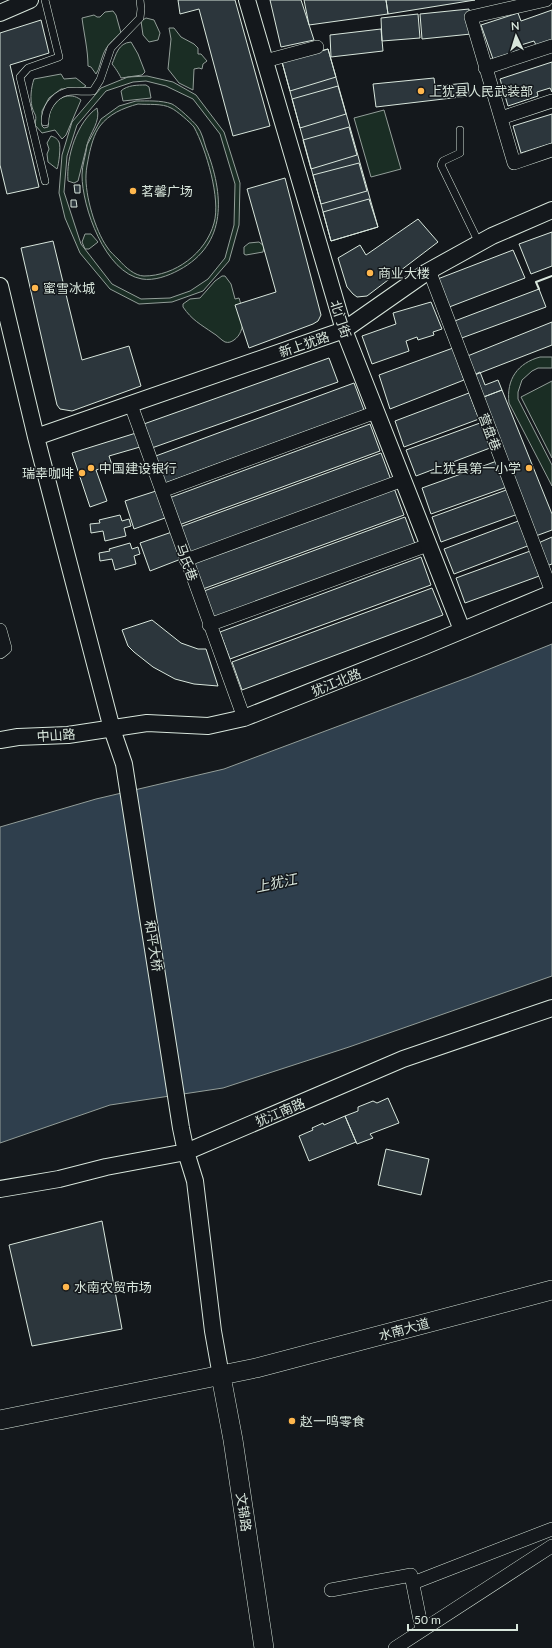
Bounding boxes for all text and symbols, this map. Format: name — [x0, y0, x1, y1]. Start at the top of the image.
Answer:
north arrow — [496, 16, 536, 56]
text: N — [511, 19, 520, 32]
place label: 上犹县人民武装部 — [429, 83, 533, 99]
marker: 上犹县人民武装部 — [416, 86, 426, 96]
place label: 茗馨广场 — [141, 183, 193, 199]
marker: 茗馨广场 — [128, 186, 138, 196]
place label: 商业大楼 — [378, 265, 430, 281]
marker: 商业大楼 — [365, 268, 375, 278]
place label: 蜜雪冰城 — [43, 280, 95, 296]
marker: 蜜雪冰城 — [30, 283, 40, 293]
street label: 北门街 — [327, 298, 355, 340]
street label: 新上犹路 — [277, 328, 331, 360]
street label: 营盘巷 — [476, 411, 504, 453]
place label: 中国建设银行 — [99, 460, 177, 476]
place label: 上犹县第一小学 — [430, 460, 521, 476]
marker: 中国建设银行 — [86, 463, 96, 473]
marker: 上犹县第一小学 — [524, 463, 534, 473]
place label: 瑞幸咖啡 — [22, 465, 74, 481]
marker: 瑞幸咖啡 — [77, 468, 87, 478]
street label: 马氏巷 — [173, 541, 201, 583]
street label: 犹江北路 — [309, 665, 363, 699]
street label: 中山路 — [36, 726, 76, 744]
water label: 上犹江 — [254, 869, 300, 895]
street label: 和平大桥 — [142, 919, 166, 973]
street label: 犹江南路 — [253, 1094, 307, 1130]
place label: 水南农贸市场 — [74, 1279, 152, 1295]
marker: 水南农贸市场 — [61, 1282, 71, 1292]
street label: 水南大道 — [377, 1315, 431, 1343]
place label: 赵一鸣零食 — [300, 1413, 365, 1429]
marker: 赵一鸣零食 — [287, 1416, 297, 1426]
street label: 文锦路 — [233, 1492, 255, 1532]
scale bar — [408, 1606, 517, 1632]
text: 50 m — [414, 1612, 441, 1627]

